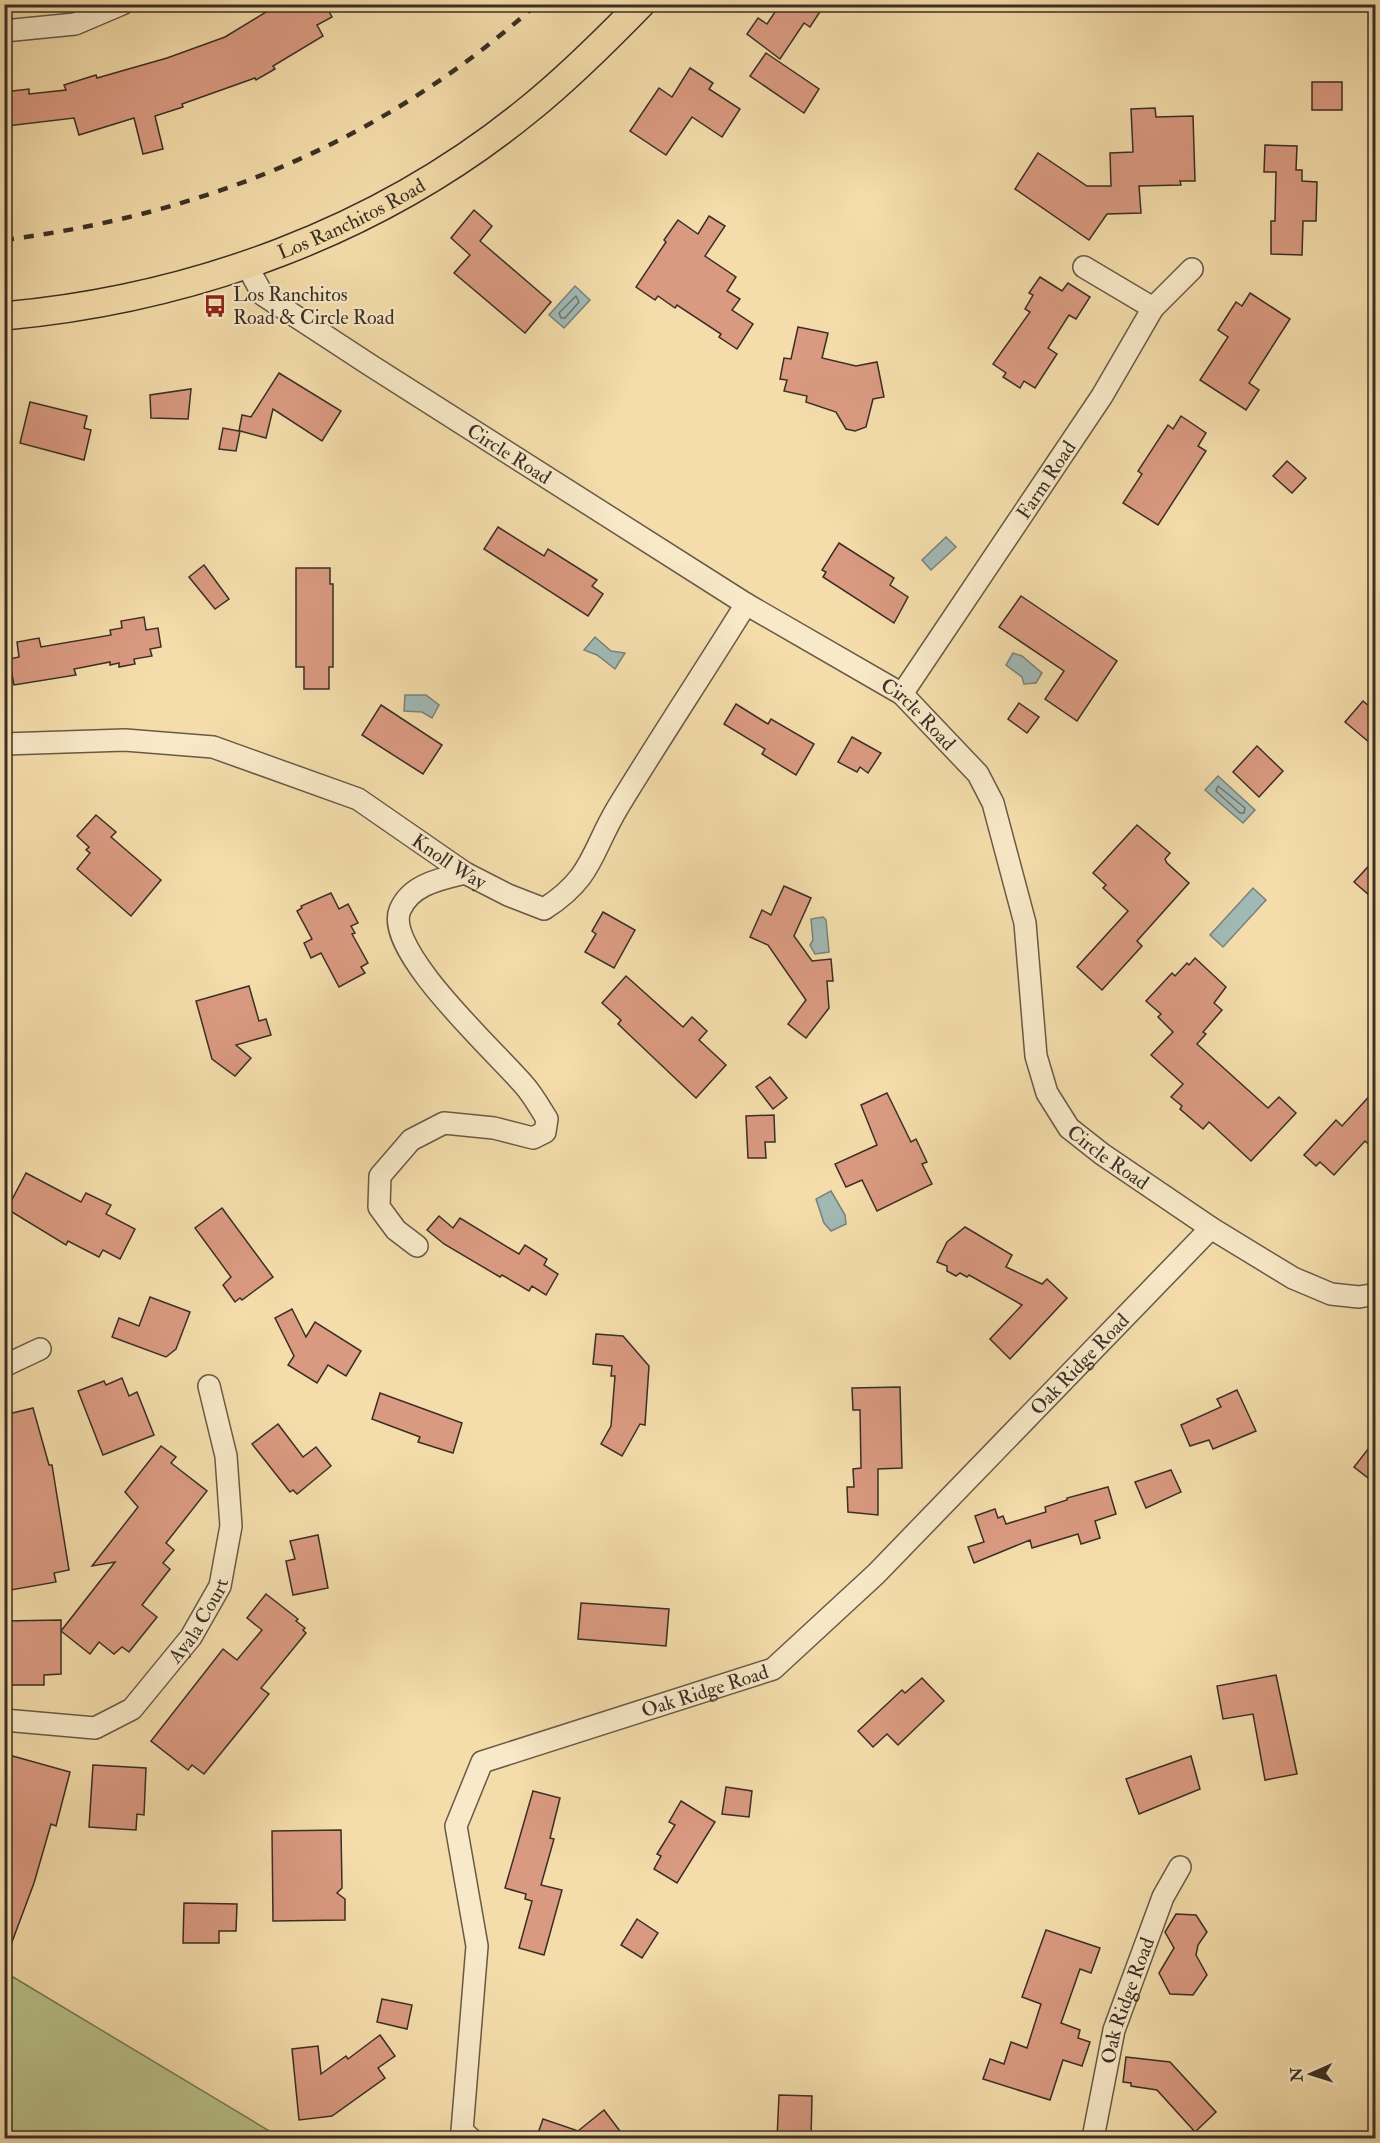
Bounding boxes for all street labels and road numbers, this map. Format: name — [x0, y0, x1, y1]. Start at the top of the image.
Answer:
street label: Los Ranchitos Road — [274, 172, 430, 265]
street label: Circle Road — [463, 418, 556, 490]
street label: Farm Road — [1011, 436, 1081, 524]
street label: Circle Road — [877, 672, 961, 755]
street label: Knoll Way — [407, 828, 492, 895]
street label: Circle Road — [1062, 1119, 1154, 1195]
street label: Oak Ridge Road — [1024, 1308, 1134, 1420]
street label: Ayala Court — [162, 1576, 234, 1669]
street label: Oak Ridge Road — [638, 1659, 772, 1723]
street label: Oak Ridge Road — [1095, 1934, 1160, 2066]

